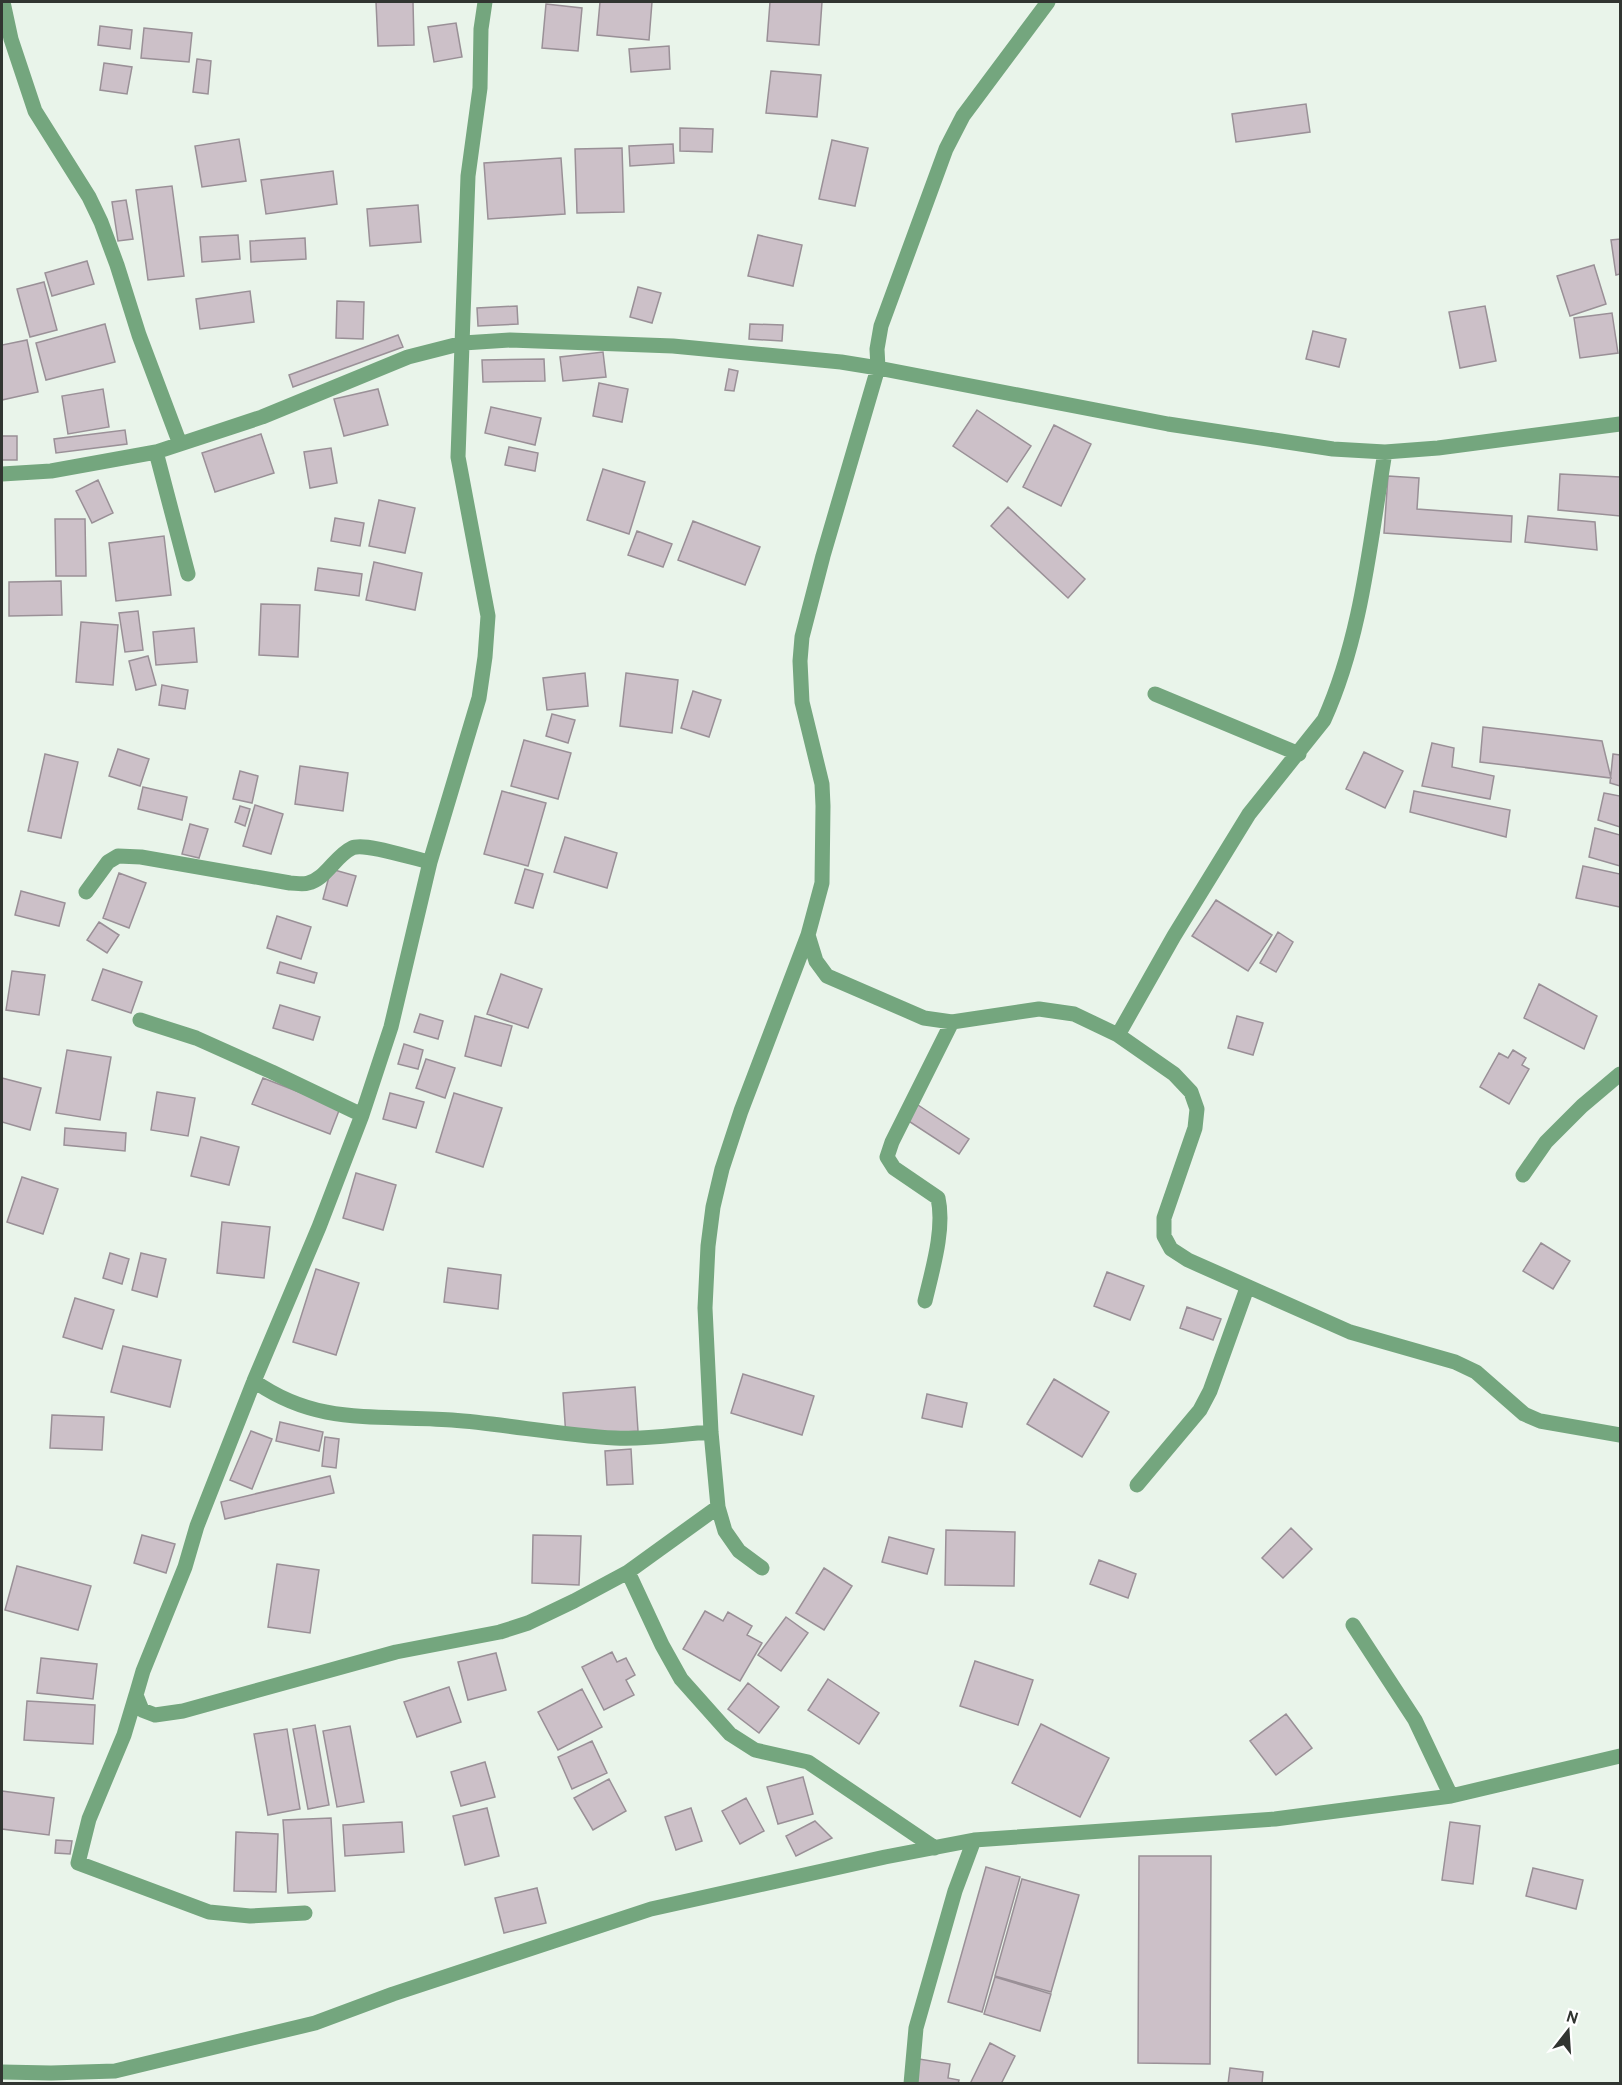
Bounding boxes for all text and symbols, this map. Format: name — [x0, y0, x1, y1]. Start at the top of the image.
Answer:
north arrow — [1538, 2001, 1598, 2061]
text: N — [1563, 2007, 1580, 2030]

